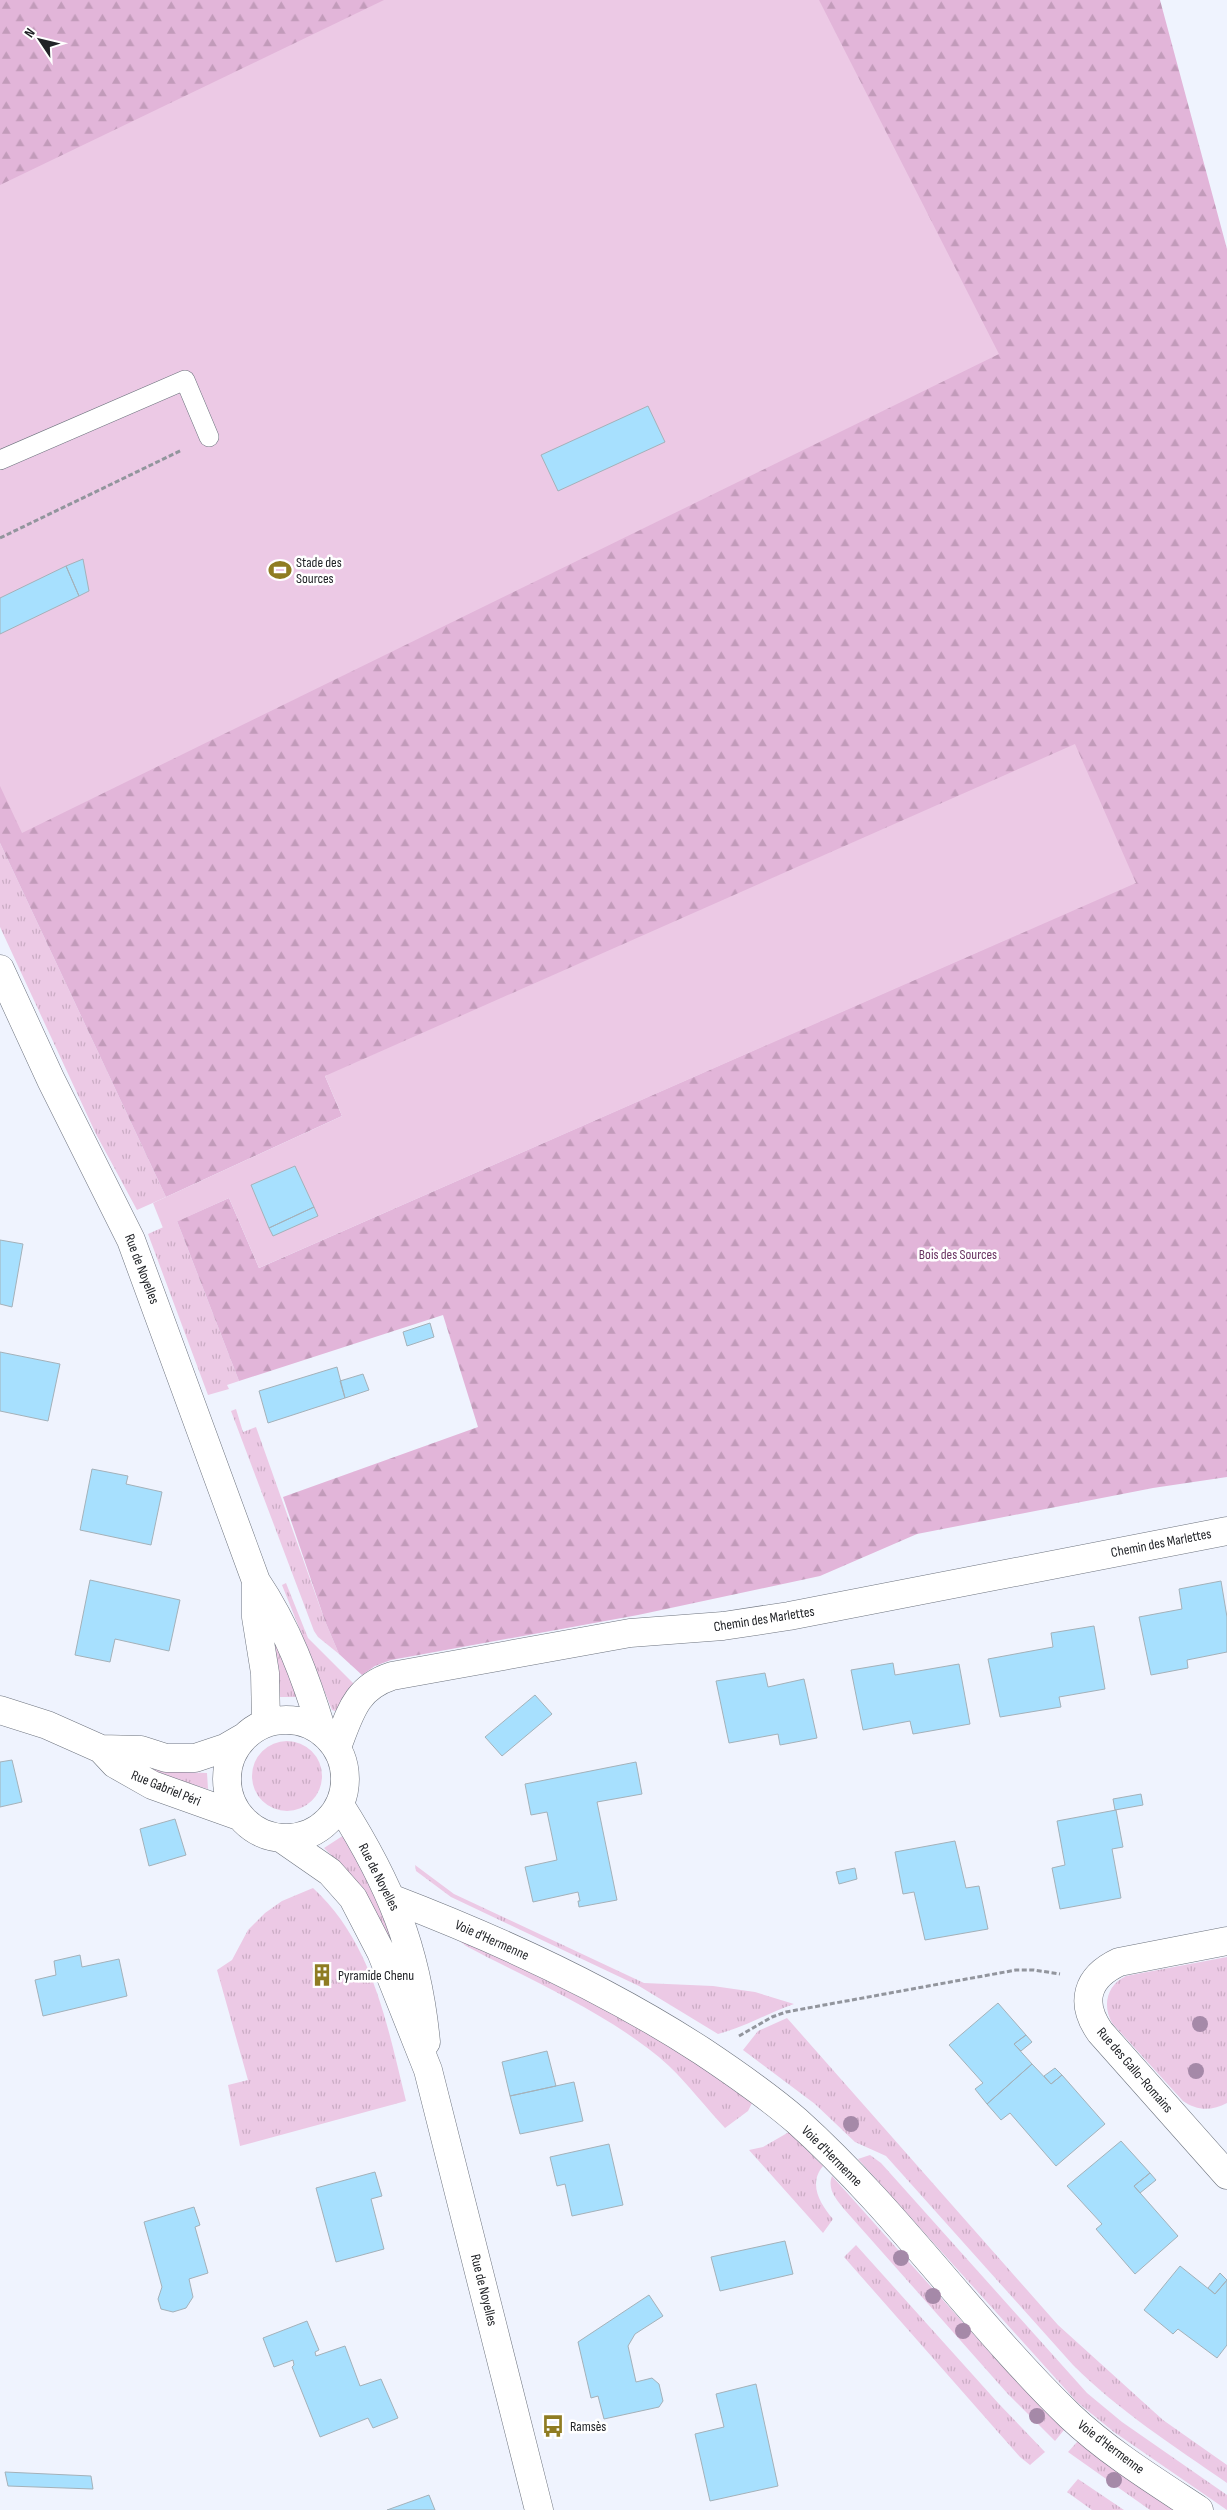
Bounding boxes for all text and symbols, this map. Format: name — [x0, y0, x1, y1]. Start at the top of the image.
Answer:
north arrow — [15, 15, 65, 65]
text: N — [21, 25, 39, 41]
place label: Stade des Sources — [296, 554, 342, 587]
sports icon: Stade des Sources — [267, 557, 293, 583]
street label: Rue de Noyelles — [121, 1232, 163, 1306]
park label: Bois des Sources — [919, 1246, 997, 1263]
street label: Chemin des Marlettes — [1109, 1525, 1213, 1561]
street label: Chemin des Marlettes — [712, 1603, 816, 1635]
street label: Rue Gabriel Péri — [129, 1766, 203, 1810]
street label: Rue de Noyelles — [355, 1840, 403, 1914]
street label: Voie d'Hermenne — [452, 1916, 532, 1964]
building icon: Pyramide Chenu — [309, 1962, 335, 1988]
place label: Pyramide Chenu — [338, 1967, 414, 1984]
street label: Rue des Gallo-Romains — [1093, 2024, 1177, 2116]
street label: Voie d'Hermenne — [798, 2122, 866, 2190]
street label: Rue de Noyelles — [467, 2252, 501, 2328]
bus stop icon: Ramsès — [540, 2413, 566, 2439]
street label: Voie d'Hermenne — [1074, 2416, 1148, 2478]
place label: Ramsès — [570, 2418, 606, 2435]

